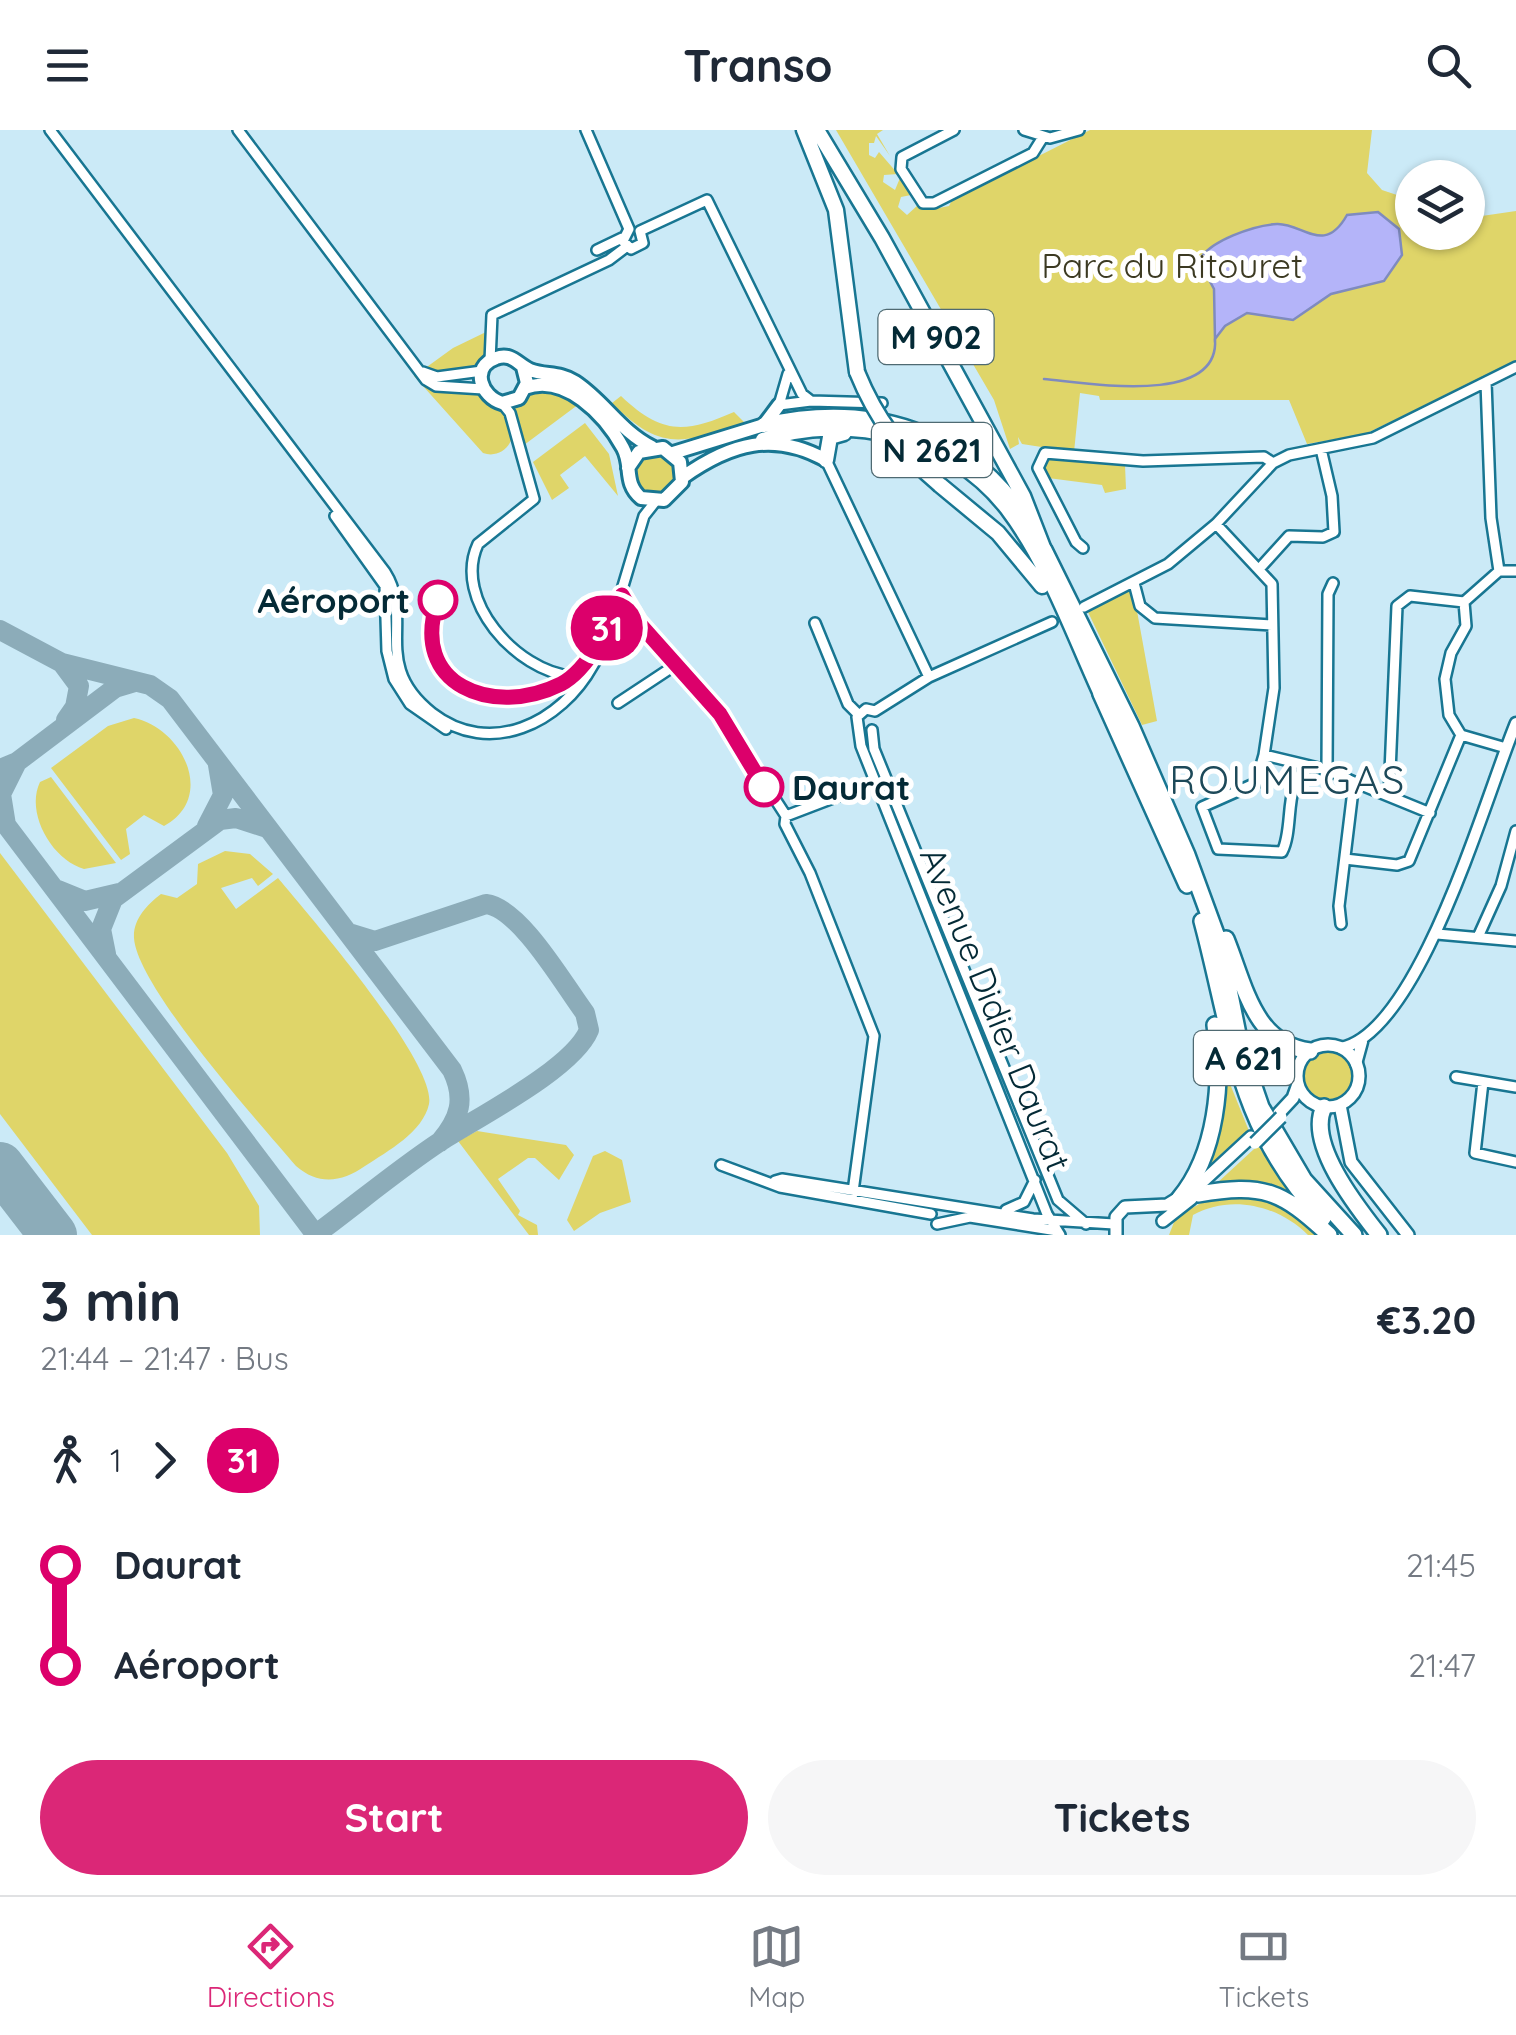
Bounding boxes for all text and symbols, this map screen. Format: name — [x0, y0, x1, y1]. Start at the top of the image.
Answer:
text: Transo — [683, 37, 833, 93]
icon: menu — [40, 38, 95, 93]
icon: search — [1421, 38, 1476, 93]
map controls — [1395, 160, 1485, 250]
button: layers — [1395, 160, 1485, 250]
park label: Parc du Ritouret — [1041, 243, 1303, 287]
road number: M 902 — [878, 310, 994, 364]
road number: N 2621 — [872, 423, 992, 477]
place label: Aéroport — [257, 578, 410, 622]
marker: Aéroport — [419, 581, 457, 619]
line badge: 31 — [562, 596, 652, 660]
text: 31 — [591, 606, 623, 650]
district label: ROUMEGAS — [1169, 754, 1407, 804]
place label: Daurat — [792, 765, 910, 809]
marker: Daurat — [745, 768, 783, 806]
street label: Avenue Didier Daurat — [911, 841, 1081, 1177]
road number: A 621 — [1194, 1031, 1294, 1085]
text: 3 min — [40, 1266, 181, 1335]
text: €3.20 — [1377, 1296, 1476, 1344]
text: 21:44 – 21:47 · Bus — [40, 1338, 289, 1378]
icon: walk — [40, 1433, 95, 1488]
icon: forward — [137, 1433, 192, 1488]
text: 31 — [227, 1438, 259, 1482]
text: 1 — [110, 1440, 122, 1480]
text: Daurat — [114, 1541, 242, 1589]
text: 21:45 — [1406, 1545, 1476, 1585]
text: Aéroport — [114, 1641, 280, 1689]
text: 21:47 — [1408, 1645, 1476, 1685]
button: Start — [40, 1760, 748, 1875]
button: Tickets — [768, 1760, 1476, 1875]
tab: Directions — [207, 1919, 335, 2014]
tab: Map — [748, 1919, 805, 2014]
tab: Tickets — [1219, 1919, 1309, 2014]

